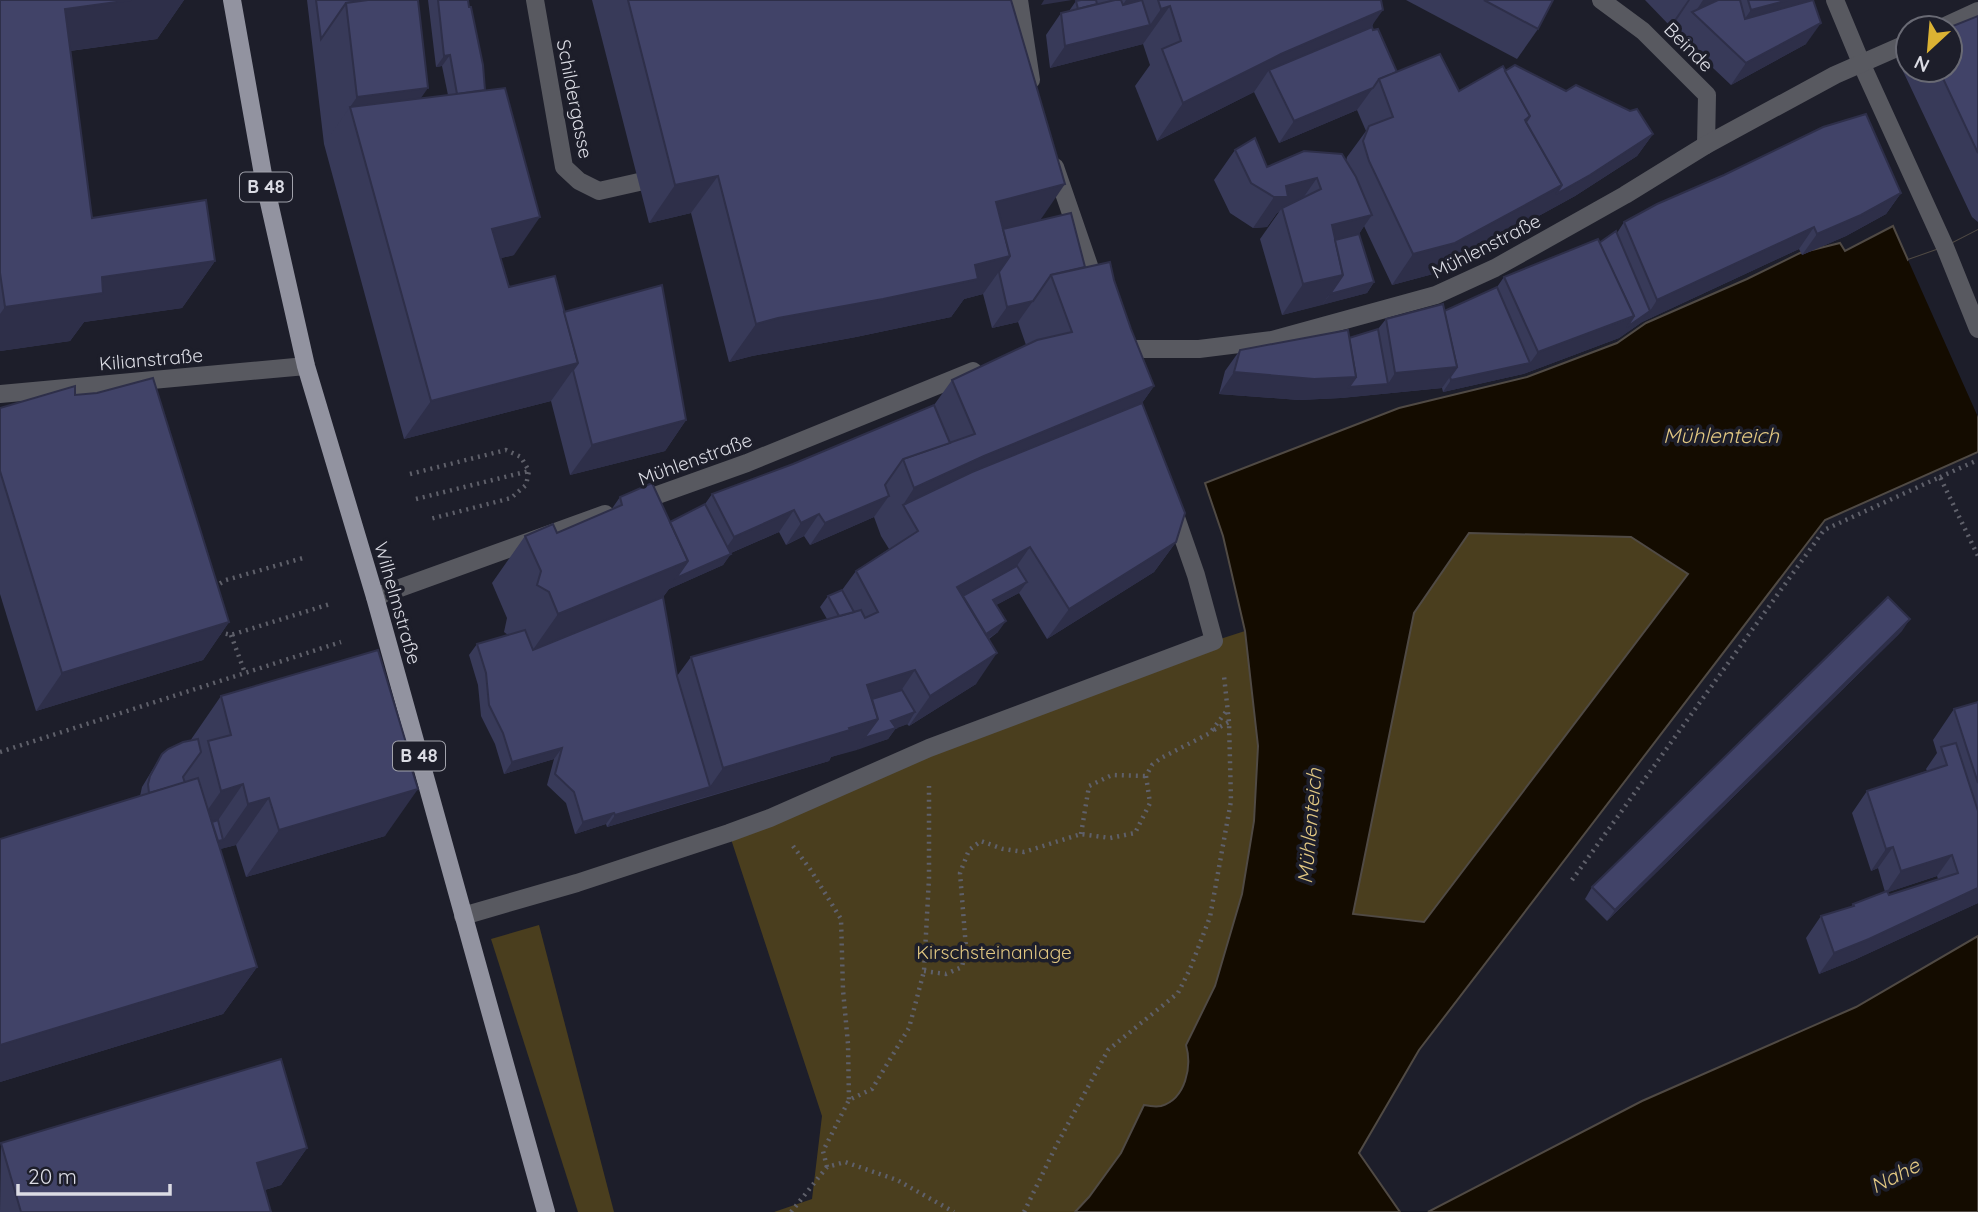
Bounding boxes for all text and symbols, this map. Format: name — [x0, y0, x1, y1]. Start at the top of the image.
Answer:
north arrow — [1894, 14, 1964, 84]
street label: Beinde — [1659, 17, 1719, 77]
street label: Schildergasse — [552, 37, 598, 161]
text: N — [1910, 50, 1933, 78]
road number: B 48 — [240, 172, 292, 202]
street label: Mühlenstraße — [1427, 208, 1545, 284]
street label: Kilianstraße — [98, 343, 204, 375]
water label: Mühlenteich — [1663, 422, 1780, 448]
street label: Mühlenstraße — [635, 427, 755, 491]
street label: Wilhelmstraße — [369, 539, 427, 667]
road number: B 48 — [393, 742, 445, 770]
water label: Mühlenteich — [1291, 766, 1327, 885]
park label: Kirschsteinanlage — [916, 940, 1072, 964]
water label: Nahe — [1866, 1151, 1925, 1198]
scale bar — [18, 1152, 170, 1196]
text: 20 m — [28, 1163, 77, 1189]

